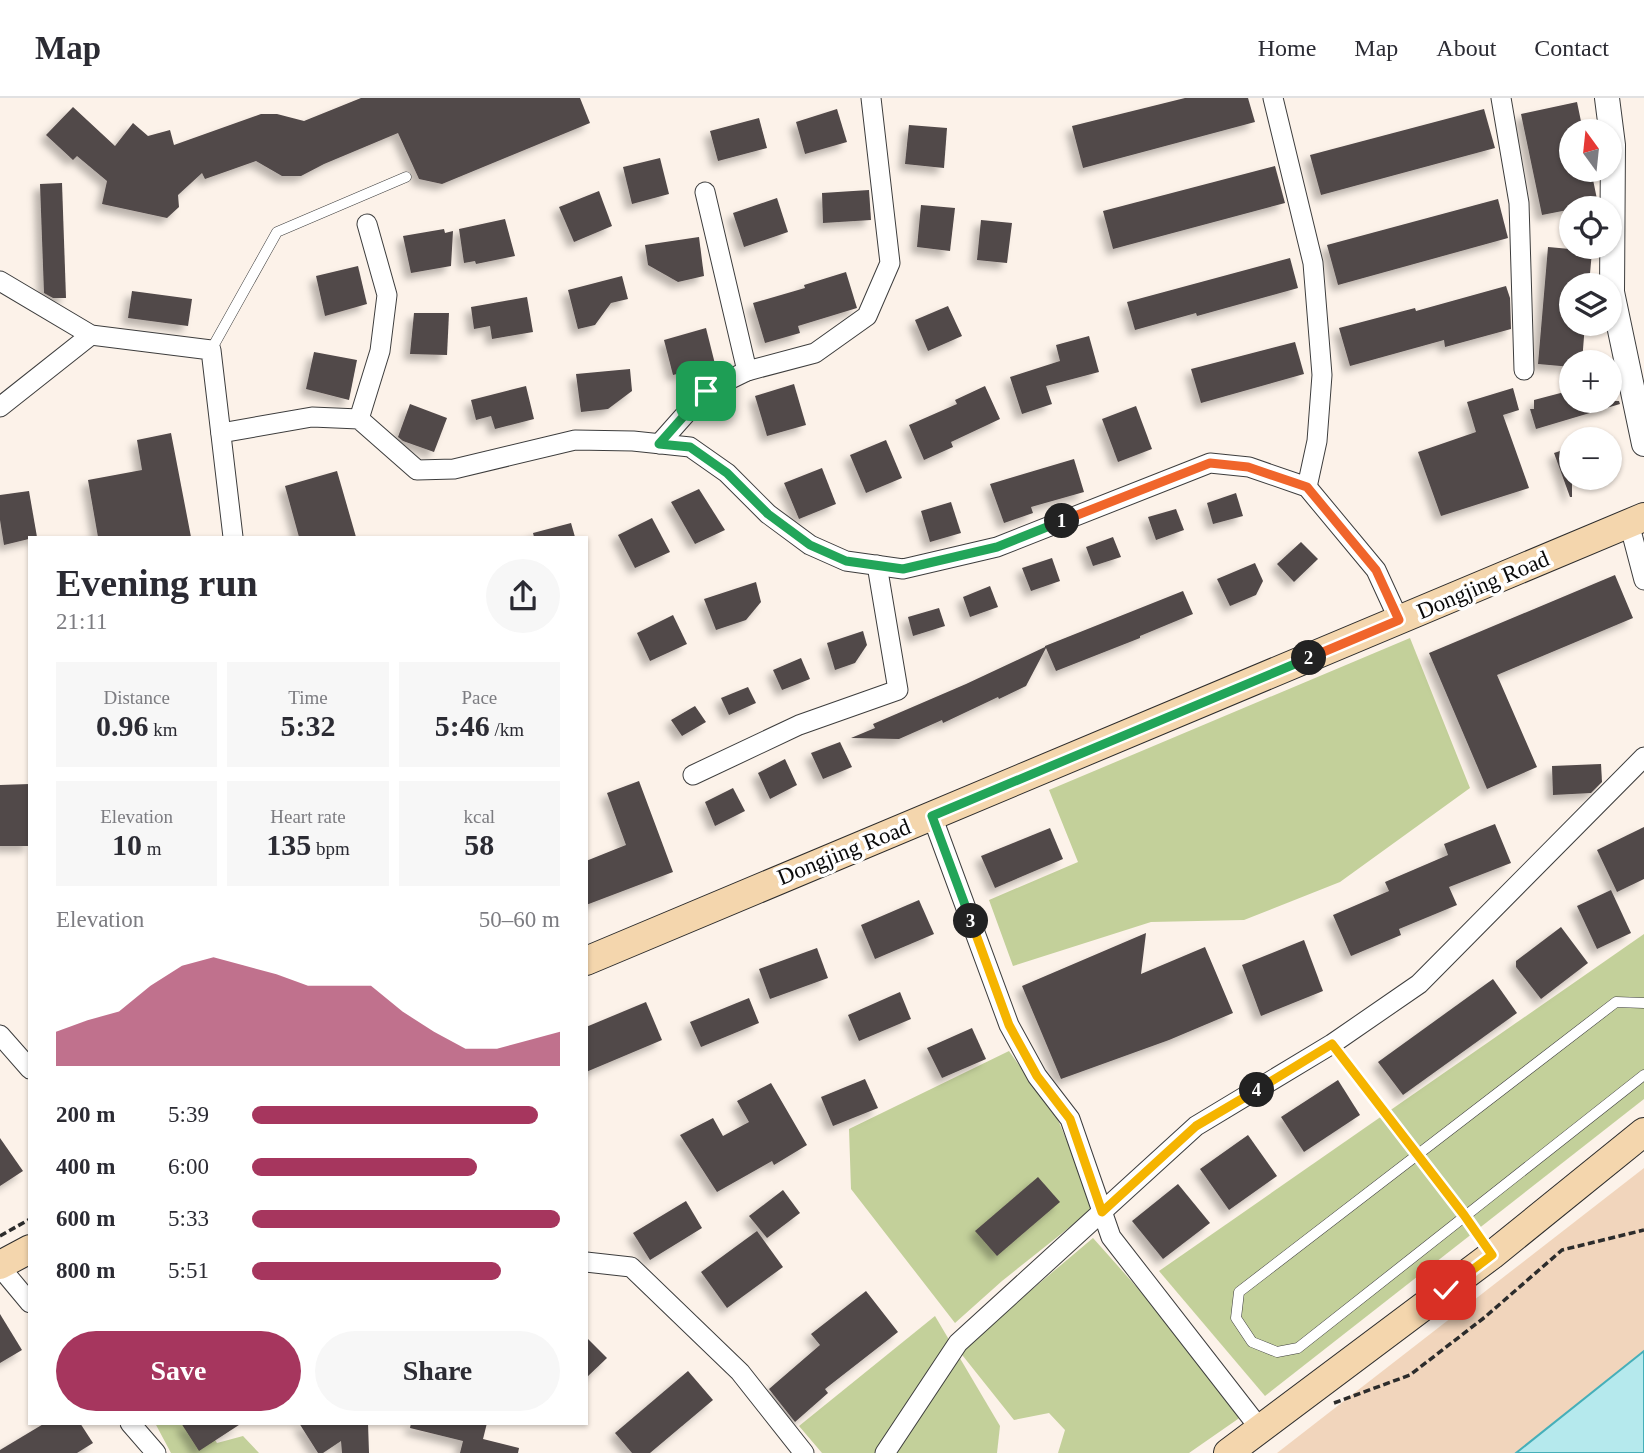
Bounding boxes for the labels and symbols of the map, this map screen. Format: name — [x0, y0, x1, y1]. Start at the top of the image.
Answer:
north arrow — [1559, 119, 1622, 182]
pin — [676, 361, 736, 421]
pin: 1 — [1044, 504, 1080, 538]
street label: Dongjing Road — [1413, 546, 1553, 624]
pin: 2 — [1292, 640, 1326, 676]
street label: Dongjing Road — [774, 814, 915, 890]
pin: 3 — [954, 904, 988, 938]
pin: 4 — [1240, 1072, 1274, 1108]
pin — [1416, 1260, 1476, 1320]

